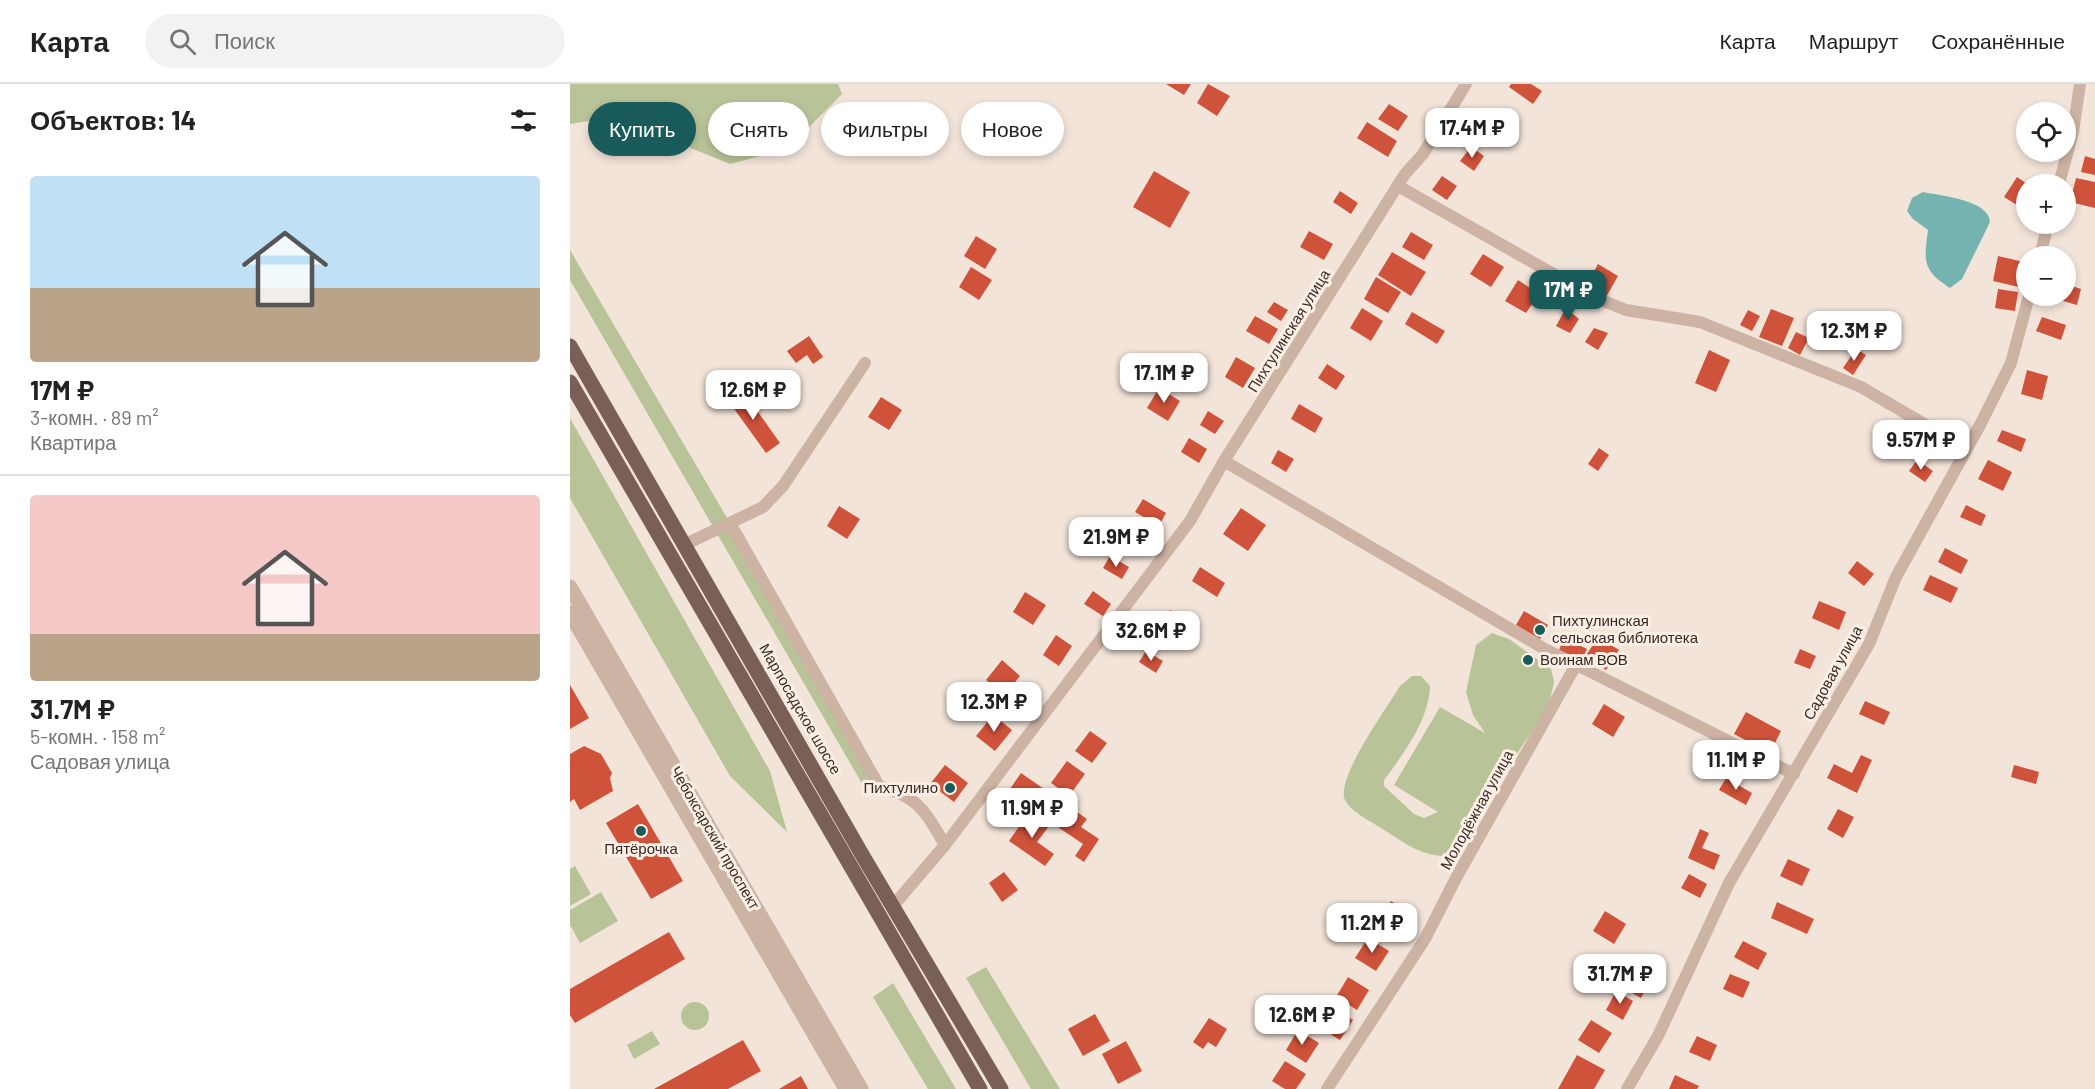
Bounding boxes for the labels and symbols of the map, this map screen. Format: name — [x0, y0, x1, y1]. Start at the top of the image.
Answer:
pin: 17.4M ₽ — [1417, 108, 1527, 159]
street label: Пихтулинская улица — [1243, 265, 1334, 395]
pin: 17M ₽ — [1526, 270, 1610, 321]
pin: 12.3M ₽ — [1799, 311, 1909, 362]
pin: 17.1M ₽ — [1109, 353, 1219, 404]
pin: 12.6M ₽ — [698, 370, 808, 421]
pin: 9.57M ₽ — [1866, 420, 1976, 471]
pin: 21.9M ₽ — [1061, 517, 1171, 568]
pin: 32.6M ₽ — [1096, 611, 1206, 662]
place label: Пихтулинская сельская библиотека — [1552, 611, 1699, 646]
street label: Садовая улица — [1799, 622, 1866, 723]
marker: Пихтулинская сельская библиотека — [1533, 623, 1547, 637]
street label: Марпосадское шоссе — [756, 640, 846, 777]
place label: Воинам ВОВ — [1540, 650, 1628, 668]
marker: Воинам ВОВ — [1521, 653, 1535, 667]
pin: 12.3M ₽ — [939, 682, 1049, 733]
pin: 11.1M ₽ — [1681, 740, 1791, 791]
street label: Молодёжная улица — [1436, 746, 1517, 872]
street label: Чебоксарский проспект — [668, 763, 764, 912]
place label: Пихтулино — [864, 778, 938, 796]
marker: Пихтулино — [943, 781, 957, 795]
pin: 11.9M ₽ — [977, 788, 1087, 839]
marker: Пятёрочка — [634, 824, 648, 838]
place label: Пятёрочка — [604, 839, 678, 857]
pin: 11.2M ₽ — [1317, 903, 1427, 954]
pin: 31.7M ₽ — [1565, 954, 1675, 1005]
pin: 12.6M ₽ — [1247, 995, 1357, 1046]

